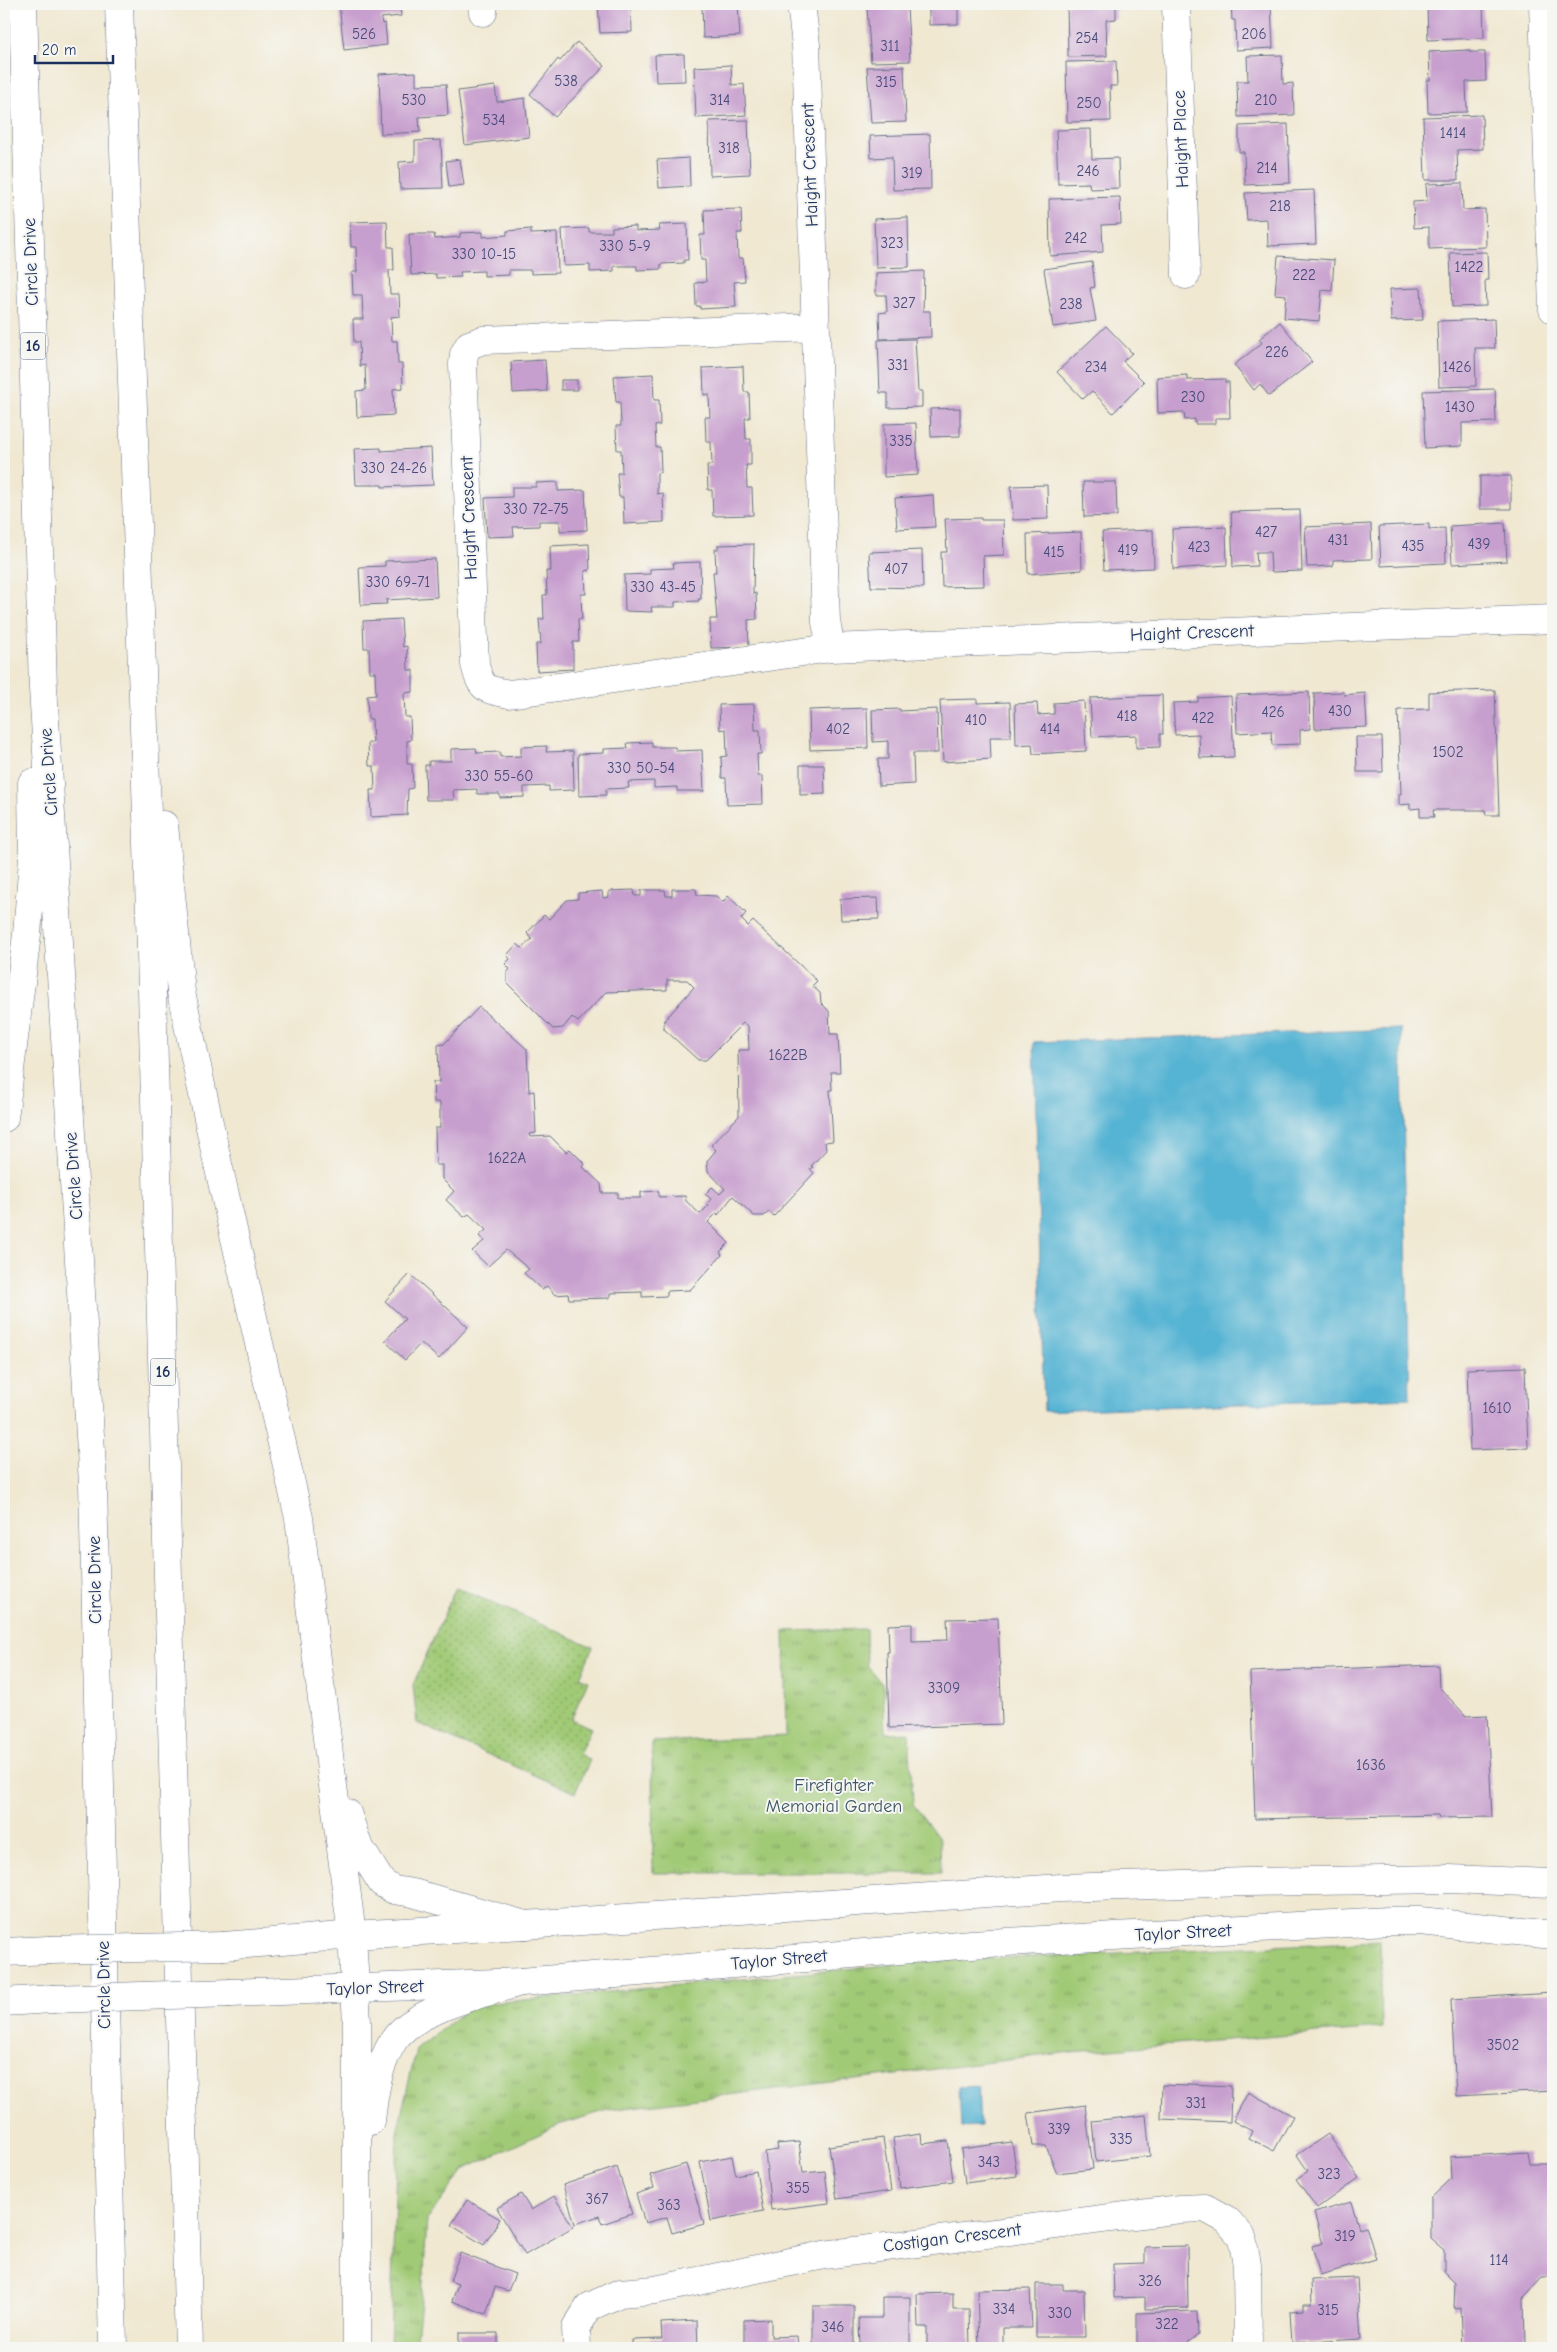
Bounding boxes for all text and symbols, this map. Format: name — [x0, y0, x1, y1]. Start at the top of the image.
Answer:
house number: 526 — [352, 25, 376, 43]
house number: 206 — [1241, 25, 1267, 43]
house number: 254 — [1075, 29, 1099, 47]
scale bar — [35, 32, 112, 64]
house number: 311 — [880, 37, 900, 55]
text: 20 m — [42, 41, 76, 59]
house number: 538 — [554, 72, 578, 90]
house number: 315 — [875, 73, 897, 91]
street label: Haight Place — [1169, 90, 1193, 188]
house number: 530 — [402, 91, 426, 109]
house number: 314 — [710, 91, 730, 109]
house number: 210 — [1255, 91, 1277, 109]
house number: 250 — [1076, 94, 1102, 112]
street label: Haight Crescent — [797, 102, 823, 227]
house number: 534 — [483, 111, 505, 129]
house number: 1414 — [1440, 124, 1466, 142]
house number: 318 — [718, 139, 740, 157]
house number: 214 — [1256, 159, 1278, 177]
house number: 246 — [1076, 162, 1100, 180]
house number: 319 — [901, 164, 923, 182]
house number: 218 — [1269, 197, 1291, 215]
street label: Circle Drive — [19, 218, 43, 306]
house number: 242 — [1065, 229, 1087, 247]
house number: 323 — [880, 234, 904, 252]
house number: 330 5-9 — [599, 237, 651, 255]
house number: 330 10-15 — [452, 245, 516, 263]
house number: 1422 — [1455, 258, 1483, 276]
house number: 222 — [1292, 266, 1316, 284]
house number: 327 — [893, 294, 915, 312]
house number: 238 — [1059, 295, 1083, 313]
road number: 16 — [20, 332, 46, 360]
house number: 226 — [1265, 343, 1289, 361]
house number: 331 — [887, 356, 909, 374]
house number: 234 — [1085, 358, 1107, 376]
house number: 1426 — [1442, 358, 1472, 376]
house number: 230 — [1181, 388, 1205, 406]
house number: 1430 — [1445, 398, 1475, 416]
house number: 335 — [889, 432, 913, 450]
street label: Haight Crescent — [456, 455, 482, 580]
house number: 330 24-26 — [361, 459, 427, 477]
house number: 330 72-75 — [503, 500, 569, 518]
house number: 427 — [1255, 523, 1277, 541]
house number: 431 — [1328, 531, 1348, 549]
house number: 439 — [1468, 535, 1490, 553]
house number: 435 — [1402, 537, 1424, 555]
house number: 423 — [1188, 538, 1210, 556]
house number: 419 — [1117, 541, 1139, 559]
house number: 415 — [1043, 543, 1065, 561]
house number: 407 — [884, 560, 908, 578]
house number: 330 69-71 — [366, 573, 430, 591]
house number: 330 43-45 — [630, 578, 696, 596]
street label: Haight Crescent — [1130, 620, 1255, 646]
house number: 430 — [1328, 702, 1352, 720]
house number: 426 — [1261, 703, 1285, 721]
house number: 418 — [1117, 707, 1137, 725]
house number: 422 — [1192, 709, 1214, 727]
house number: 410 — [965, 711, 987, 729]
house number: 402 — [826, 720, 850, 738]
house number: 414 — [1040, 720, 1060, 738]
street label: Circle Drive — [35, 727, 63, 817]
house number: 1502 — [1432, 743, 1464, 761]
house number: 330 50-54 — [607, 759, 675, 777]
house number: 330 55-60 — [465, 767, 533, 785]
house number: 1622B — [768, 1046, 808, 1064]
street label: Circle Drive — [60, 1131, 88, 1221]
house number: 1622A — [488, 1149, 527, 1167]
road number: 16 — [150, 1358, 176, 1385]
house number: 1610 — [1482, 1399, 1512, 1417]
street label: Circle Drive — [84, 1536, 106, 1624]
house number: 3309 — [928, 1679, 960, 1697]
house number: 1636 — [1356, 1756, 1386, 1774]
park label: Firefighter Memorial Garden — [766, 1775, 902, 1817]
street label: Taylor Street — [1134, 1920, 1233, 1946]
street label: Circle Drive — [93, 1941, 115, 2029]
street label: Taylor Street — [730, 1945, 829, 1975]
street label: Taylor Street — [326, 1976, 425, 2000]
house number: 3502 — [1487, 2036, 1519, 2054]
house number: 331 — [1185, 2094, 1207, 2112]
house number: 339 — [1047, 2120, 1071, 2138]
house number: 335 — [1109, 2130, 1133, 2148]
house number: 343 — [978, 2153, 1000, 2171]
house number: 323 — [1317, 2165, 1341, 2183]
house number: 355 — [786, 2179, 810, 2197]
house number: 367 — [586, 2190, 608, 2208]
house number: 363 — [657, 2196, 681, 2214]
street label: Costigan Crescent — [882, 2219, 1023, 2257]
house number: 319 — [1334, 2227, 1356, 2245]
house number: 114 — [1489, 2251, 1509, 2269]
house number: 326 — [1138, 2272, 1162, 2290]
house number: 334 — [993, 2300, 1015, 2318]
house number: 315 — [1317, 2301, 1339, 2319]
house number: 330 — [1048, 2304, 1072, 2322]
house number: 322 — [1155, 2315, 1179, 2333]
house number: 346 — [822, 2318, 844, 2336]

